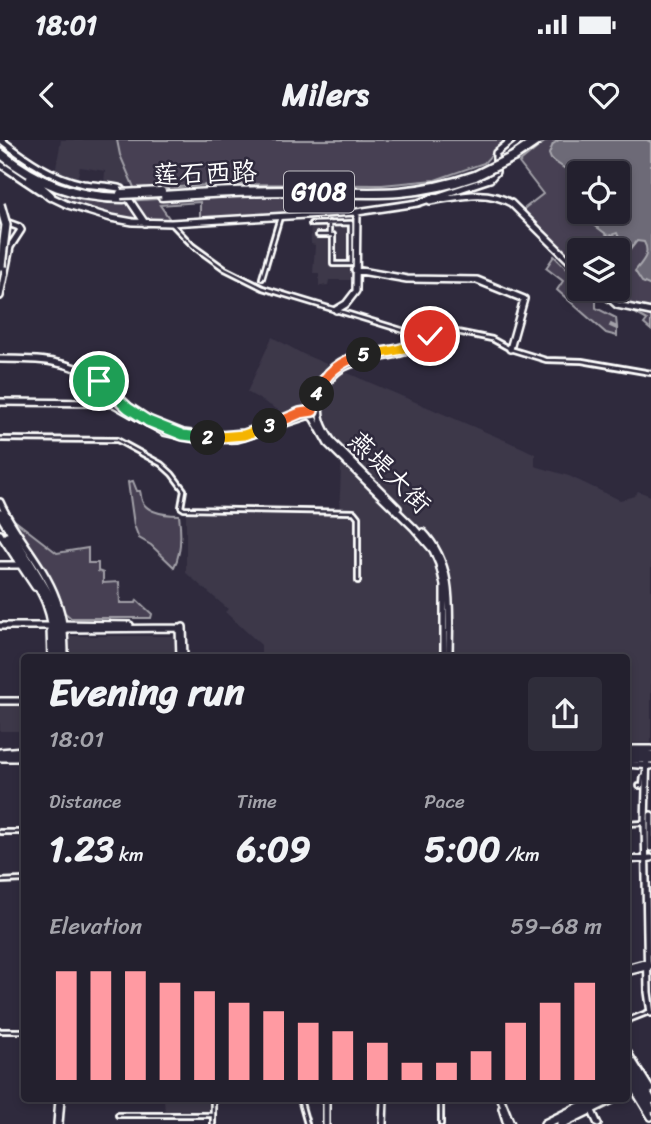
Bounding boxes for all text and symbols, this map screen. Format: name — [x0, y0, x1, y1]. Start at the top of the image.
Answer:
text: 18:01 — [35, 2, 97, 48]
text: Milers — [282, 66, 369, 123]
icon: back — [28, 76, 66, 114]
icon: heart — [585, 76, 623, 114]
street label: 莲石西路 — [152, 148, 258, 198]
map controls — [567, 161, 630, 301]
button: locate — [567, 161, 630, 224]
road number: G108 — [284, 172, 354, 212]
button: layers — [567, 238, 630, 301]
pin — [400, 306, 460, 366]
icon: check — [411, 317, 449, 355]
pin: 5 — [346, 338, 382, 372]
text: 5 — [358, 338, 369, 371]
pin — [69, 351, 129, 411]
icon: arrive — [80, 362, 118, 400]
pin: 4 — [300, 376, 334, 412]
text: 4 — [311, 377, 322, 410]
pin: 3 — [252, 408, 288, 444]
text: 3 — [264, 409, 275, 442]
street label: 燕堤大街 — [337, 419, 443, 525]
pin: 2 — [190, 420, 226, 456]
text: 2 — [202, 421, 213, 454]
text: Evening run — [49, 659, 245, 726]
button: share — [528, 677, 602, 751]
text: 18:01 — [49, 719, 104, 760]
text: Distance — [49, 785, 121, 818]
text: Time — [237, 785, 277, 818]
text: Pace — [424, 785, 465, 818]
text: 1.23 — [49, 818, 114, 880]
text: 6:09 — [237, 818, 311, 880]
text: 5:00 — [424, 818, 501, 880]
text: km — [114, 838, 144, 871]
text: /km — [501, 838, 540, 871]
text: Elevation — [49, 906, 142, 947]
text: 59–68 m — [510, 906, 602, 947]

